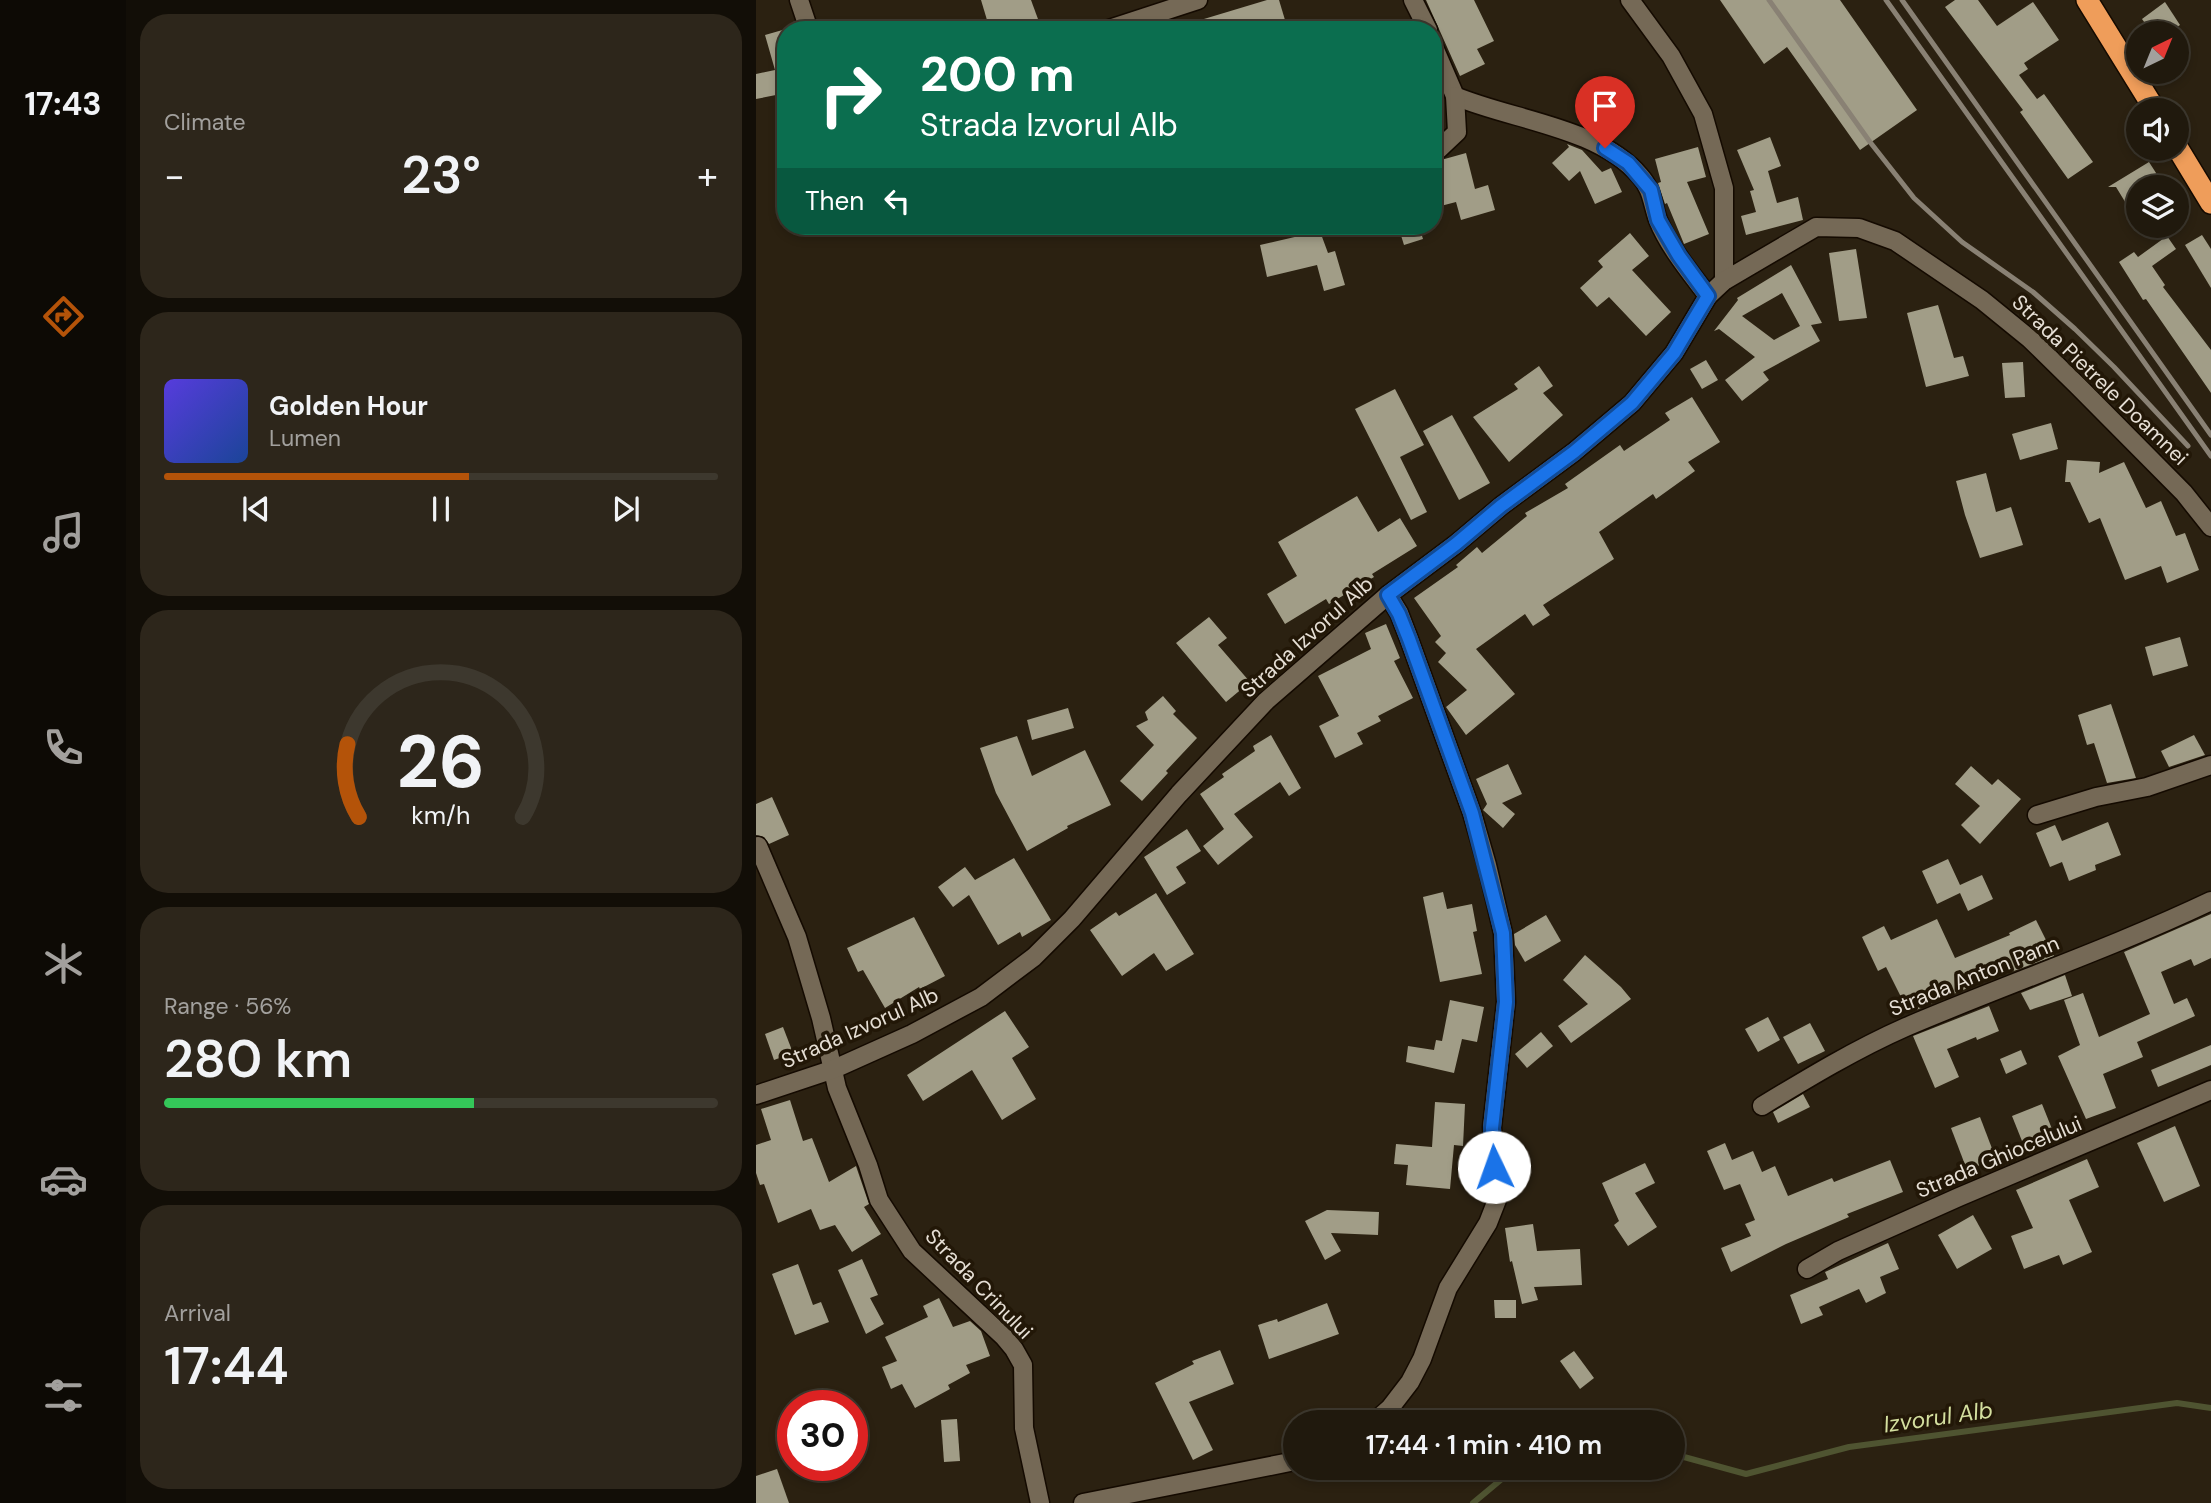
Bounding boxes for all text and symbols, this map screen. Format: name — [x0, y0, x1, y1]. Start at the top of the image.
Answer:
north arrow — [2126, 21, 2189, 84]
map controls — [2126, 21, 2189, 238]
text: 200 m — [920, 42, 1075, 106]
icon: right — [805, 49, 896, 140]
pin — [1575, 76, 1635, 148]
text: 17:43 — [24, 83, 102, 125]
icon: arrive — [1586, 87, 1624, 125]
button: sound — [2126, 98, 2189, 161]
text: Strada Izvorul Alb — [920, 104, 1178, 146]
text: Climate — [164, 107, 246, 137]
text: 23° — [401, 141, 481, 209]
text: − — [164, 151, 185, 201]
text: + — [697, 151, 718, 201]
button: layers — [2126, 175, 2189, 238]
icon: left — [878, 182, 916, 220]
text: Then — [805, 184, 864, 218]
street label: Strada Pietrele Doamnei — [2006, 289, 2194, 471]
icon: directions — [39, 292, 88, 341]
text: Golden Hour — [269, 389, 428, 423]
text: Lumen — [269, 423, 341, 453]
icon: previous — [237, 490, 275, 528]
icon: pause — [422, 490, 460, 528]
icon: next — [607, 490, 645, 528]
icon: music — [39, 508, 88, 557]
street label: Strada Izvorul Alb — [1235, 570, 1379, 704]
text: 26 — [397, 716, 485, 811]
icon: phone — [39, 723, 88, 772]
text: km/h — [411, 799, 471, 832]
street label: Strada Anton Pann — [1885, 929, 2063, 1023]
icon: climate — [39, 939, 88, 988]
street label: Strada Izvorul Alb — [777, 981, 943, 1075]
text: Range · 56% — [164, 991, 291, 1021]
text: 280 km — [164, 1025, 352, 1093]
street label: Strada Ghiocelului — [1912, 1109, 2086, 1205]
position arrow — [1457, 1130, 1531, 1204]
icon: car — [39, 1155, 88, 1204]
street label: Strada Crinului — [919, 1223, 1039, 1345]
text: Arrival — [164, 1298, 231, 1328]
text: 17:44 — [164, 1332, 289, 1400]
icon: filters — [39, 1371, 88, 1420]
speed limit sign: 30 — [777, 1390, 868, 1481]
water label: Izvorul Alb — [1881, 1394, 1995, 1440]
text: 17:44 · 1 min · 410 m — [1366, 1428, 1602, 1462]

